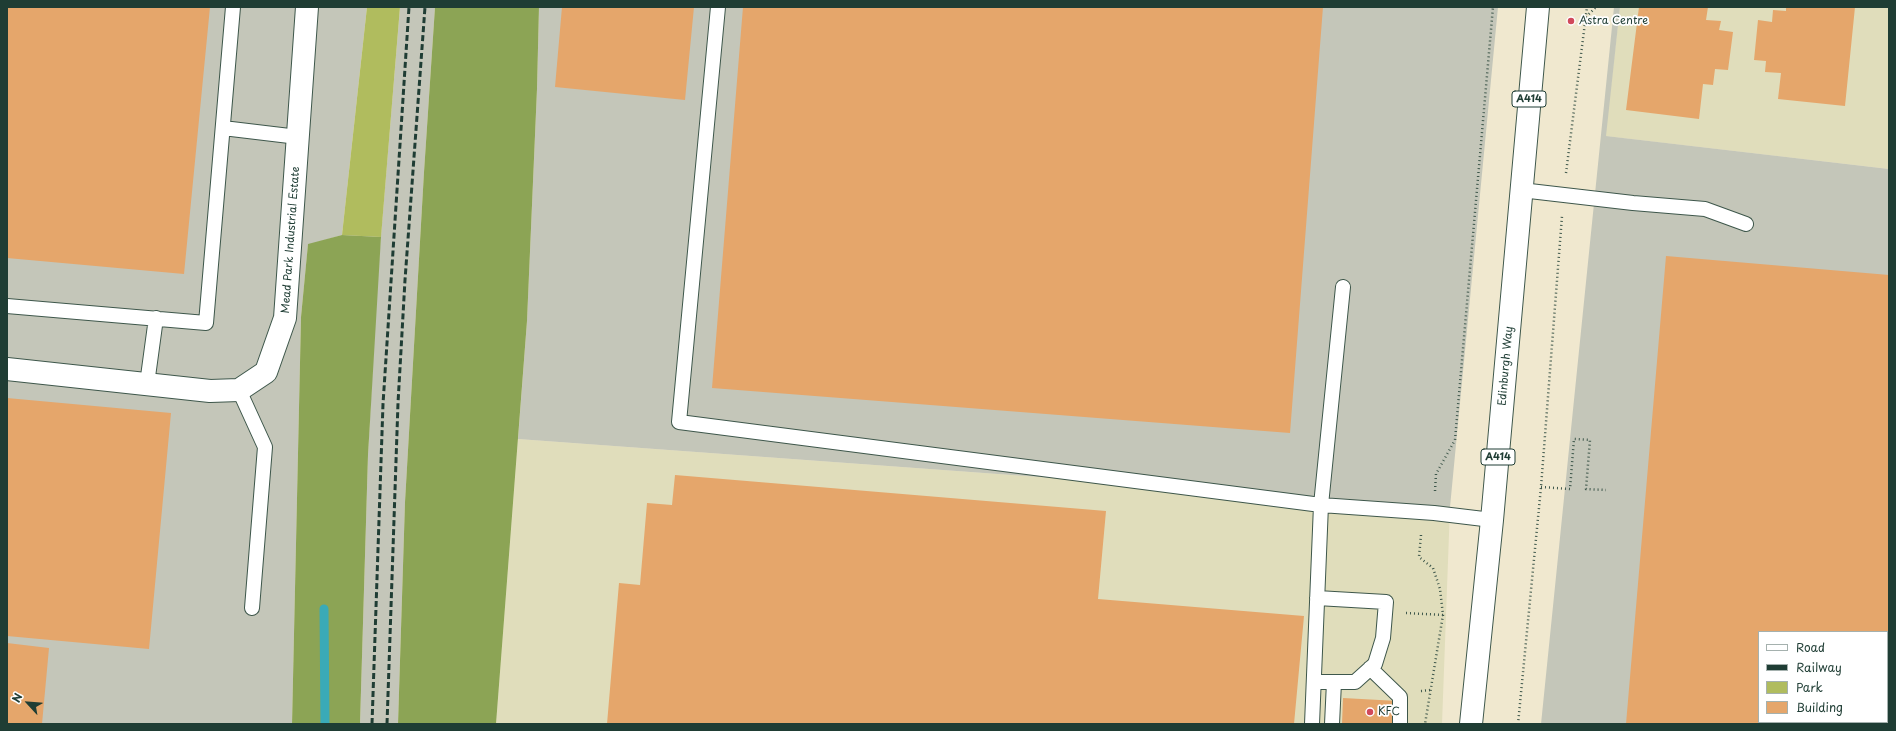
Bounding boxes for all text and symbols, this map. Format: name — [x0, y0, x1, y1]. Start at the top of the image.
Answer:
place label: Astra Centre — [1579, 14, 1648, 28]
marker: Astra Centre — [1566, 16, 1576, 26]
road number: A414 — [1512, 91, 1546, 107]
street label: Mead Park Industrial Estate — [279, 166, 303, 314]
street label: Edinburgh Way — [1496, 326, 1516, 406]
road number: A414 — [1481, 449, 1515, 465]
legend — [1758, 631, 1888, 723]
text: Road — [1796, 638, 1825, 656]
text: Railway — [1796, 658, 1842, 676]
text: Park — [1796, 678, 1823, 696]
north arrow — [8, 683, 48, 723]
text: N — [7, 690, 26, 705]
text: Building — [1796, 698, 1843, 716]
place label: KFC — [1378, 705, 1400, 719]
marker: KFC — [1365, 707, 1375, 717]

